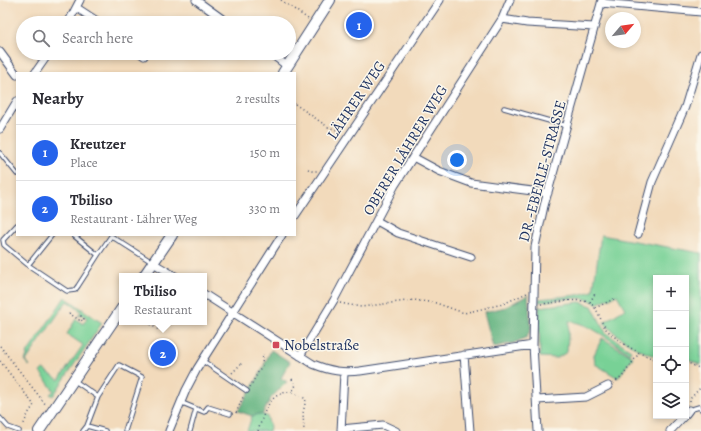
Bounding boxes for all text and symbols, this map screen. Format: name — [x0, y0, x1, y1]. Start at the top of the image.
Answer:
pin: 1 — [346, 10, 372, 40]
north arrow — [605, 12, 641, 48]
search box — [16, 16, 296, 60]
icon: search — [30, 27, 52, 49]
text: Search here — [62, 28, 133, 48]
street label: LÄHRER WEG — [322, 57, 390, 143]
street label: OBERER LÄHRER WEG — [358, 81, 452, 219]
text: Nearby — [32, 87, 83, 110]
text: 2 results — [236, 90, 280, 107]
street label: DR.-EBERLE-STRASSE — [513, 98, 571, 244]
text: Kreutzer — [70, 134, 126, 154]
text: 1 — [43, 144, 47, 161]
text: 150 m — [250, 144, 280, 161]
your location — [447, 150, 467, 170]
text: Place — [70, 154, 98, 171]
text: Tbiliso — [70, 190, 113, 210]
text: 2 — [42, 200, 48, 217]
text: 330 m — [249, 200, 280, 217]
text: Restaurant · Lährer Weg — [70, 210, 197, 227]
popup — [119, 273, 207, 325]
map controls — [653, 275, 689, 419]
button: + — [653, 275, 689, 311]
text: Tbiliso — [134, 281, 177, 301]
text: Restaurant — [134, 301, 192, 318]
button: − — [653, 311, 689, 347]
place label: Nobelstraße — [284, 335, 359, 355]
pin: 2 — [150, 338, 176, 368]
marker: Nobelstraße — [271, 340, 281, 350]
button: locate — [653, 347, 689, 383]
button: layers — [653, 383, 689, 419]

